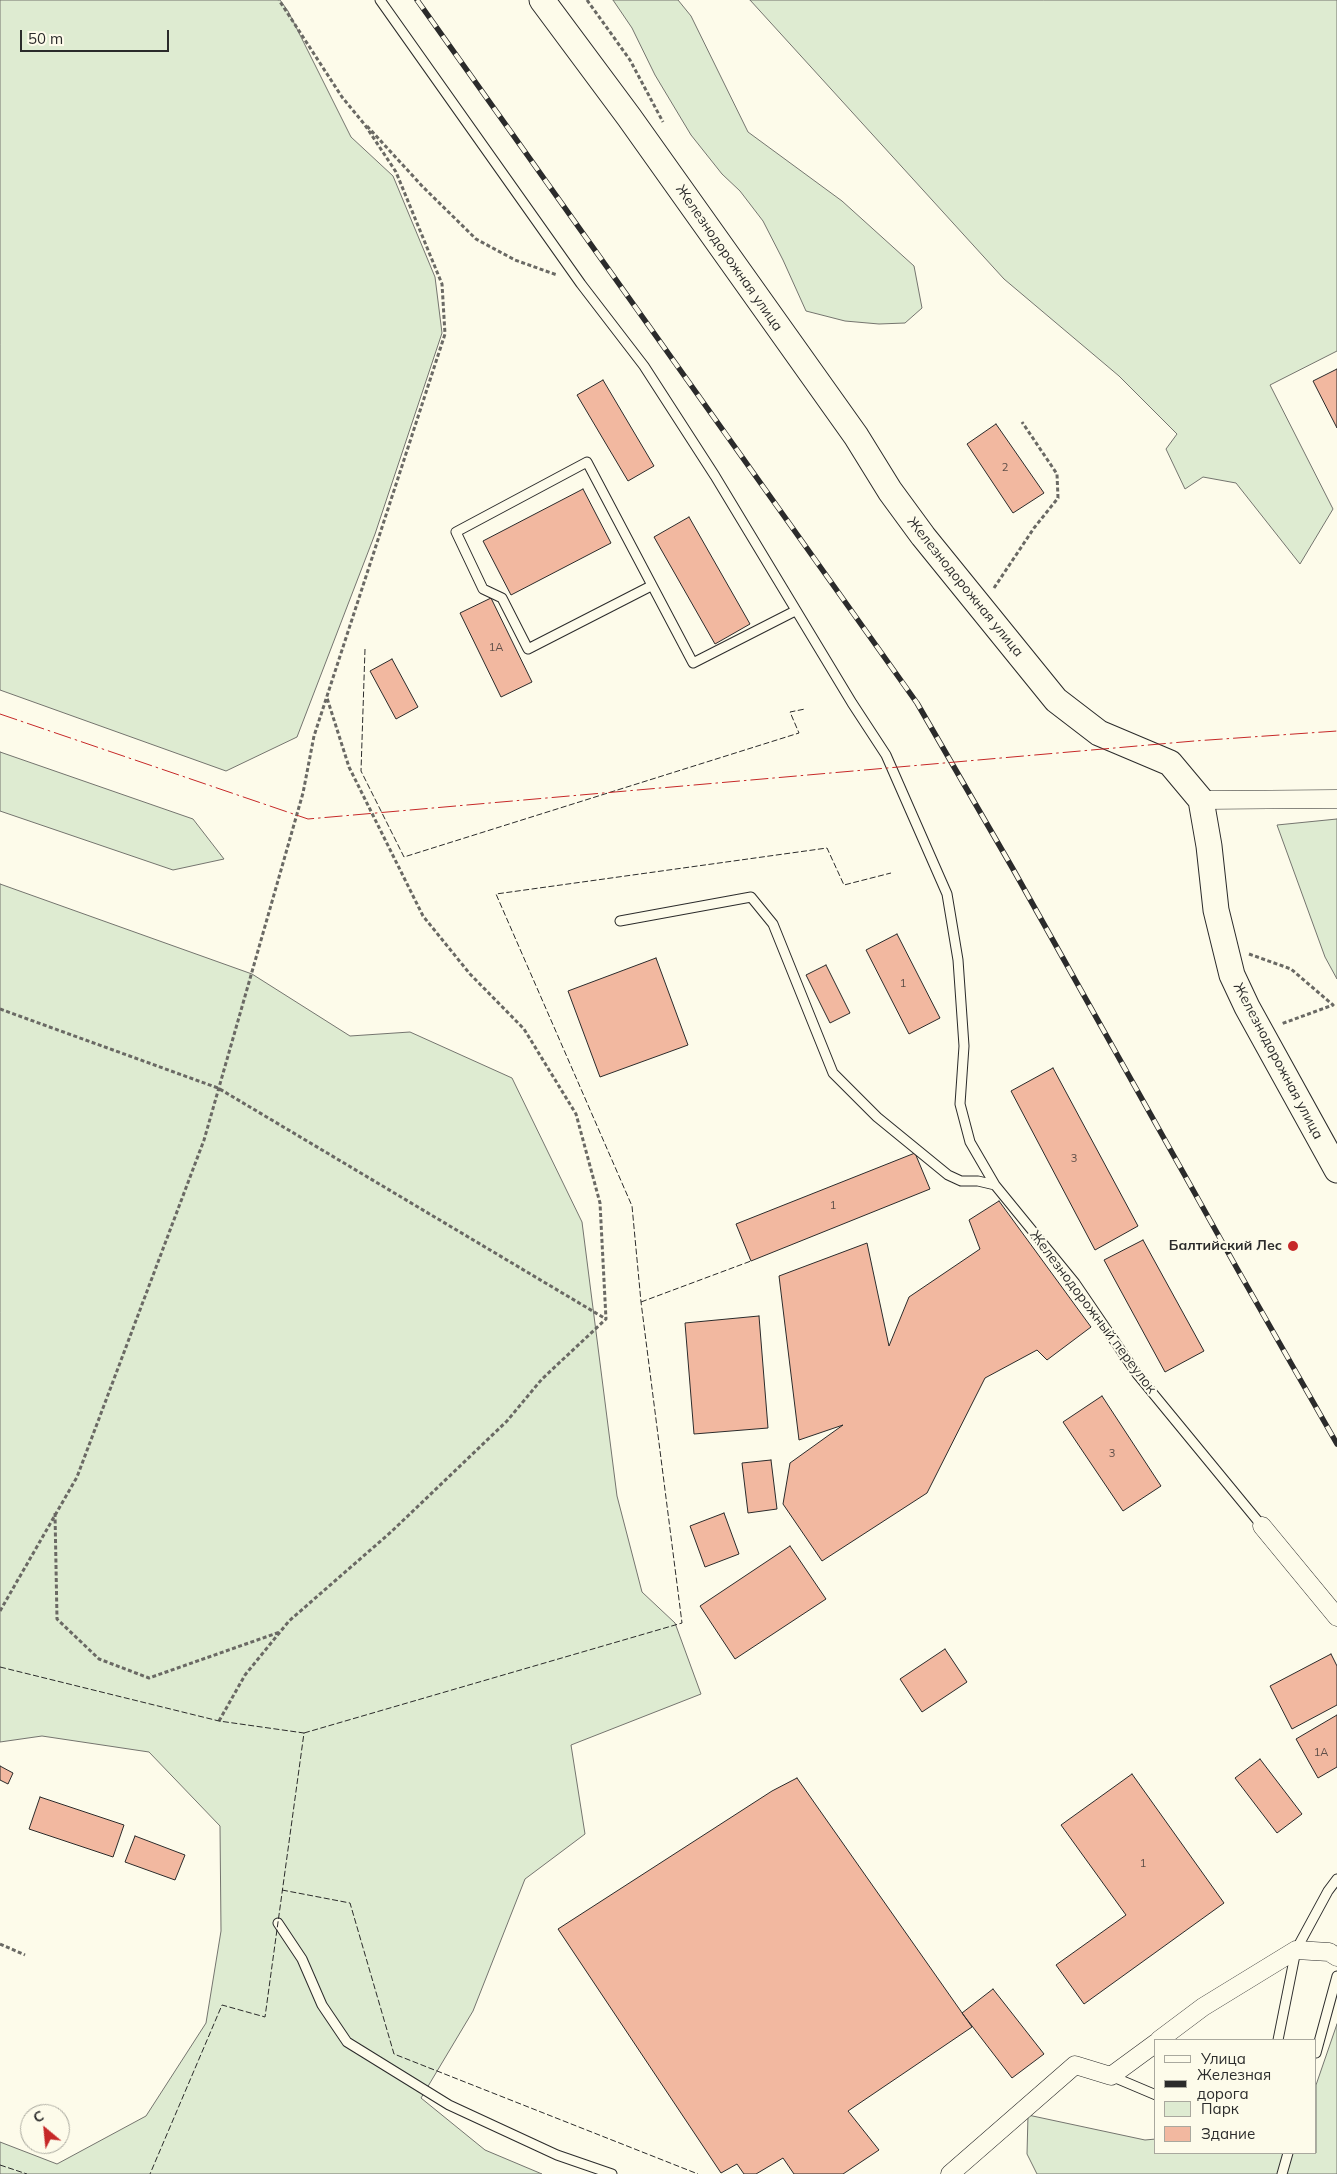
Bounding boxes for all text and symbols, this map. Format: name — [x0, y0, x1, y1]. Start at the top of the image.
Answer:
scale bar — [22, 20, 171, 52]
text: 50 m — [28, 29, 63, 48]
street label: Железнодорожная улица — [672, 182, 786, 334]
house number: 2 — [1002, 461, 1008, 475]
street label: Железнодорожная улица — [903, 514, 1027, 660]
house number: 1А — [489, 641, 503, 655]
house number: 1 — [900, 977, 906, 991]
street label: Железнодорожная улица — [1230, 980, 1326, 1142]
house number: 3 — [1071, 1152, 1077, 1166]
house number: 1 — [830, 1199, 836, 1213]
street label: Железнодорожный переулок — [1026, 1227, 1160, 1397]
place label: Балтийский Лес — [1169, 1238, 1282, 1254]
marker: Балтийский Лес — [1286, 1239, 1300, 1253]
house number: 3 — [1109, 1447, 1115, 1461]
house number: 1А — [1314, 1746, 1328, 1760]
house number: 1 — [1140, 1857, 1146, 1871]
legend — [1154, 2039, 1317, 2154]
text: Улица — [1201, 2049, 1246, 2068]
text: Железная дорога — [1197, 2065, 1271, 2103]
text: Парк — [1201, 2099, 1239, 2118]
north arrow — [20, 2104, 70, 2154]
text: С — [30, 2106, 47, 2127]
text: Здание — [1201, 2124, 1255, 2143]

